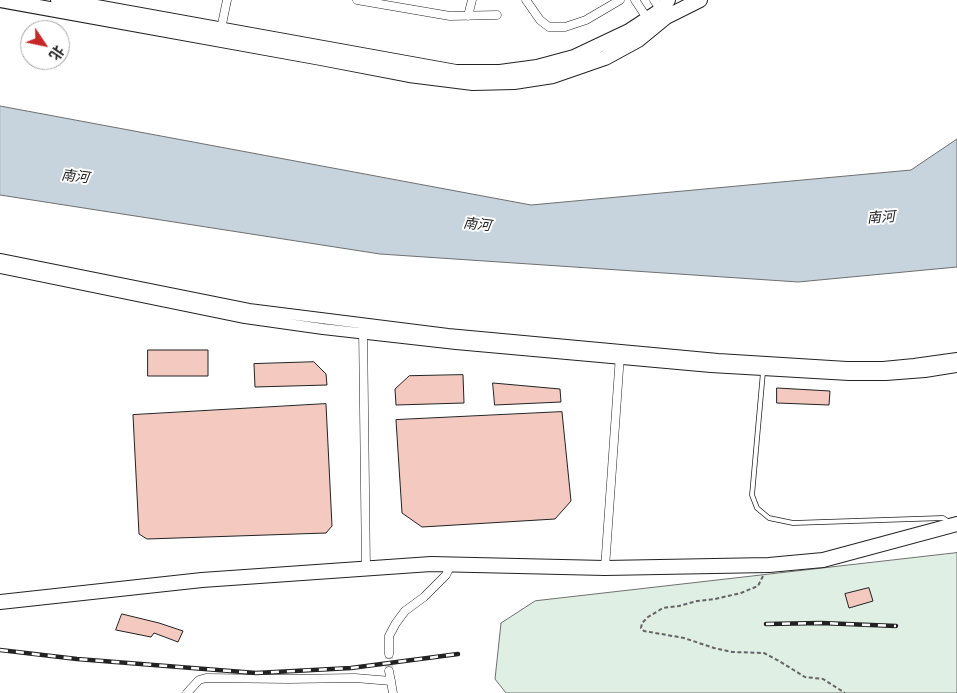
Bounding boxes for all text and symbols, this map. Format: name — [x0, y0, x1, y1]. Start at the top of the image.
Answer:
north arrow — [20, 20, 70, 70]
text: 北 — [46, 43, 67, 63]
water label: 南河 — [60, 167, 90, 187]
water label: 南河 — [866, 209, 896, 227]
water label: 南河 — [462, 215, 492, 235]

